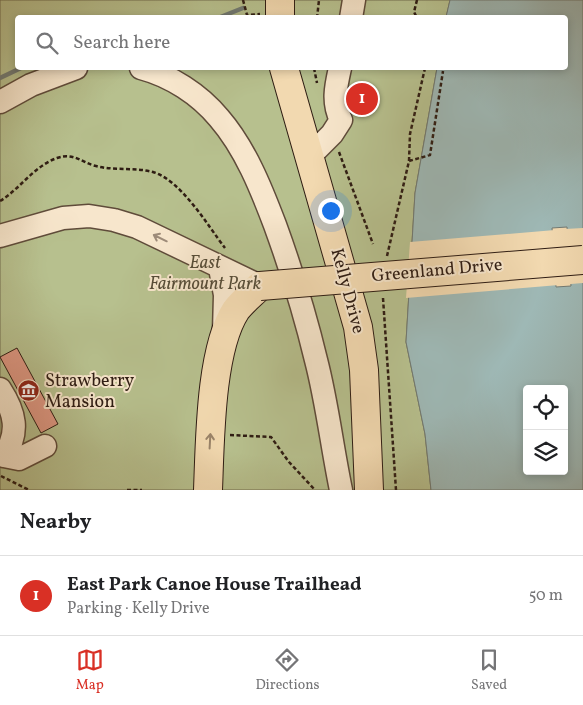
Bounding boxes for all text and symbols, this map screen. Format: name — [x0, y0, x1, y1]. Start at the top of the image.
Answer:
search box — [15, 15, 568, 70]
icon: search — [33, 29, 61, 57]
text: Search here — [73, 30, 170, 56]
pin: 1 — [346, 80, 378, 118]
your location — [318, 198, 344, 224]
one-way arrow — [153, 233, 168, 242]
street label: Kelly Drive — [324, 245, 370, 337]
park label: East Fairmount Park — [149, 251, 261, 297]
street label: Greenland Drive — [371, 253, 503, 289]
place label: Strawberry Mansion — [45, 369, 135, 415]
museum icon: Strawberry Mansion — [17, 379, 41, 403]
map controls — [523, 385, 568, 475]
button: locate — [523, 385, 568, 430]
button: layers — [523, 430, 568, 475]
one-way arrow — [206, 434, 215, 450]
text: Nearby — [20, 508, 91, 537]
text: East Park Canoe House Trailhead — [67, 572, 362, 598]
text: 1 — [33, 585, 39, 607]
text: 50 m — [529, 585, 563, 607]
text: Parking · Kelly Drive — [67, 598, 210, 620]
tab: Map — [76, 646, 104, 695]
tab: Directions — [255, 646, 320, 695]
tab: Saved — [471, 646, 507, 695]

